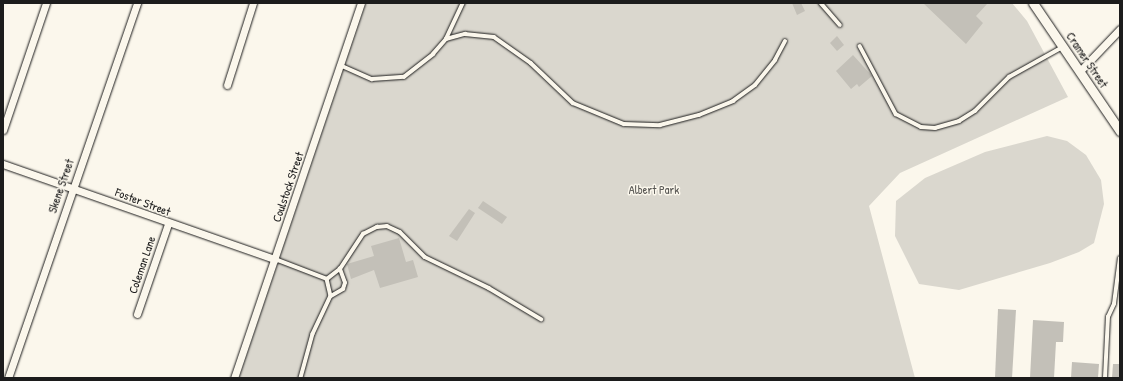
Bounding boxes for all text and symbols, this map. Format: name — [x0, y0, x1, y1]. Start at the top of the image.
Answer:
street label: Cramer Street — [1063, 29, 1111, 91]
street label: Coulstock Street — [269, 150, 307, 224]
street label: Skene Street — [45, 157, 77, 215]
park label: Albert Park — [629, 183, 679, 197]
street label: Foster Street — [113, 185, 173, 219]
street label: Coleman Lane — [125, 234, 159, 296]

